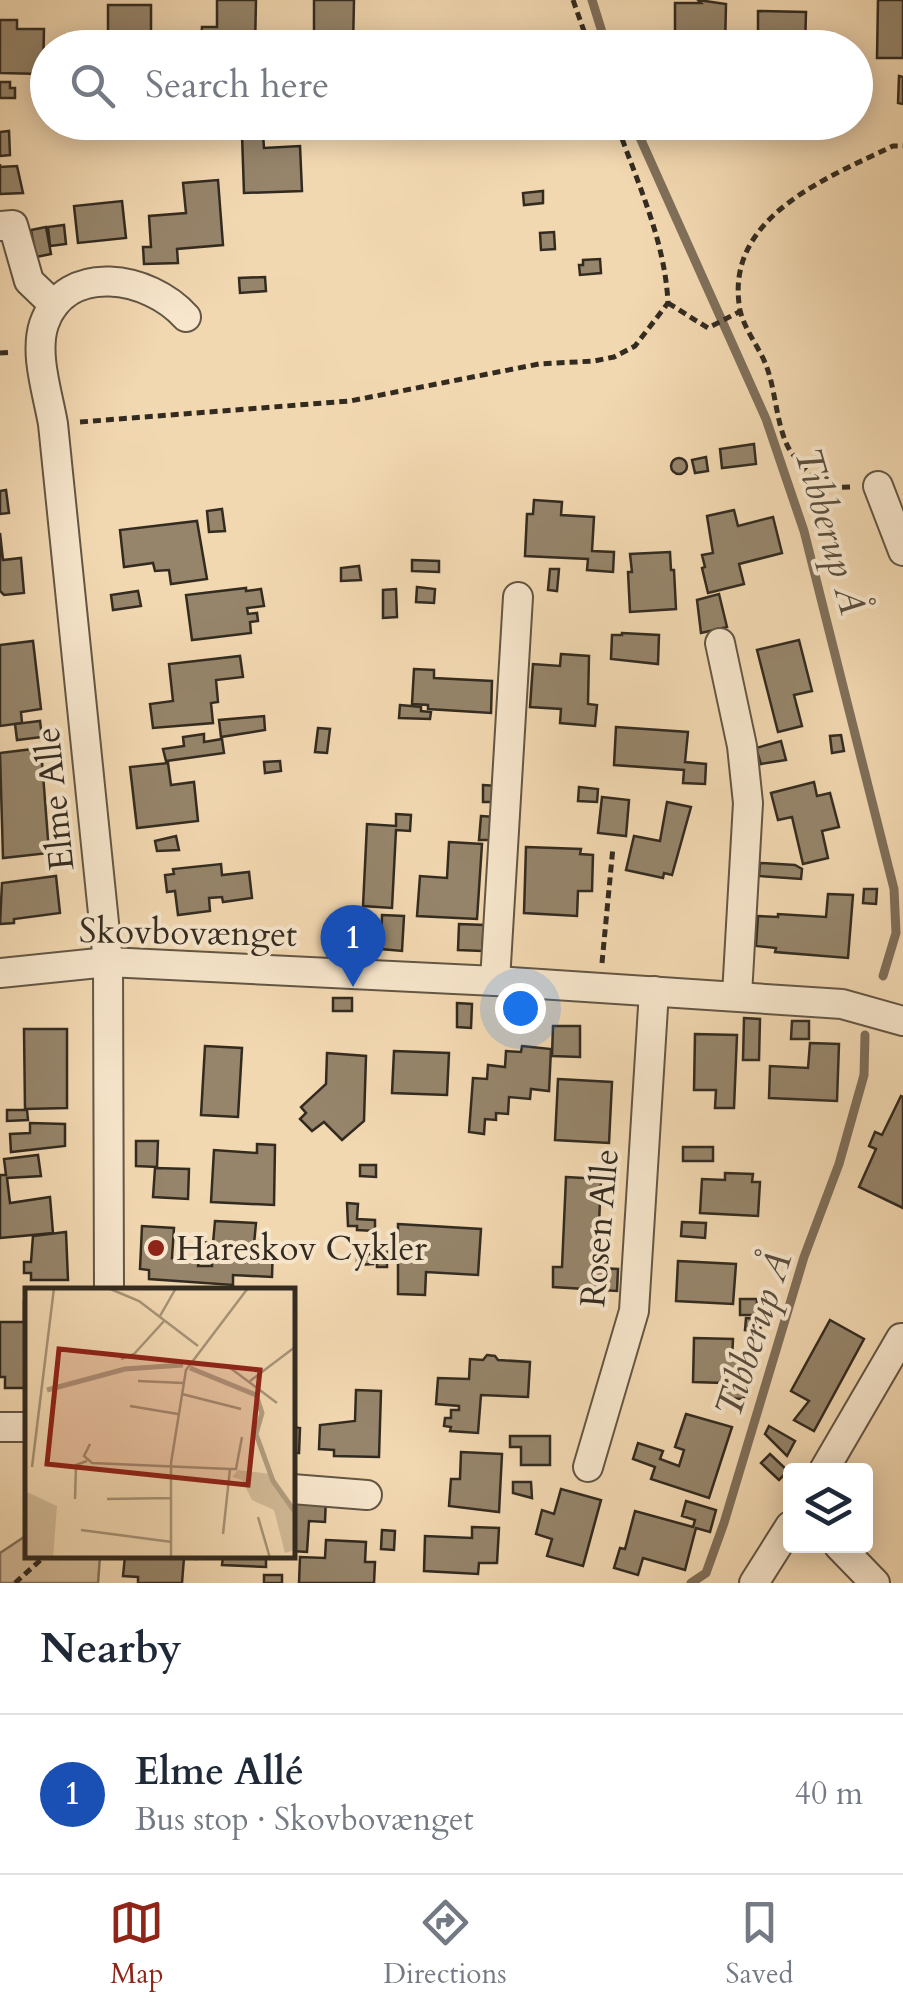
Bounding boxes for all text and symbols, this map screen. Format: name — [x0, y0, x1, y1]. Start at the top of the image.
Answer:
search box — [30, 30, 873, 140]
icon: search — [65, 58, 120, 113]
text: Search here — [145, 59, 329, 111]
water label: Tibberup Å — [781, 441, 879, 621]
street label: Elme Alle — [24, 725, 86, 873]
pin: 1 — [320, 904, 386, 987]
street label: Skovbovænget — [78, 907, 298, 959]
your location — [495, 983, 546, 1034]
street label: Rosen Alle — [569, 1147, 631, 1309]
place label: Hareskov Cykler — [176, 1225, 427, 1273]
marker: Hareskov Cykler — [145, 1237, 167, 1259]
water label: Tibberup Å — [703, 1244, 805, 1424]
inset map — [25, 1288, 295, 1558]
map controls — [783, 1463, 873, 1553]
button: layers — [783, 1463, 873, 1553]
text: Nearby — [40, 1620, 182, 1677]
text: Elme Allé — [135, 1746, 304, 1798]
text: 1 — [64, 1772, 81, 1816]
text: 40 m — [795, 1772, 863, 1816]
text: Bus stop · Skovbovænget — [135, 1798, 474, 1842]
tab: Map — [109, 1895, 164, 1993]
tab: Directions — [383, 1895, 507, 1993]
tab: Saved — [726, 1895, 794, 1993]

